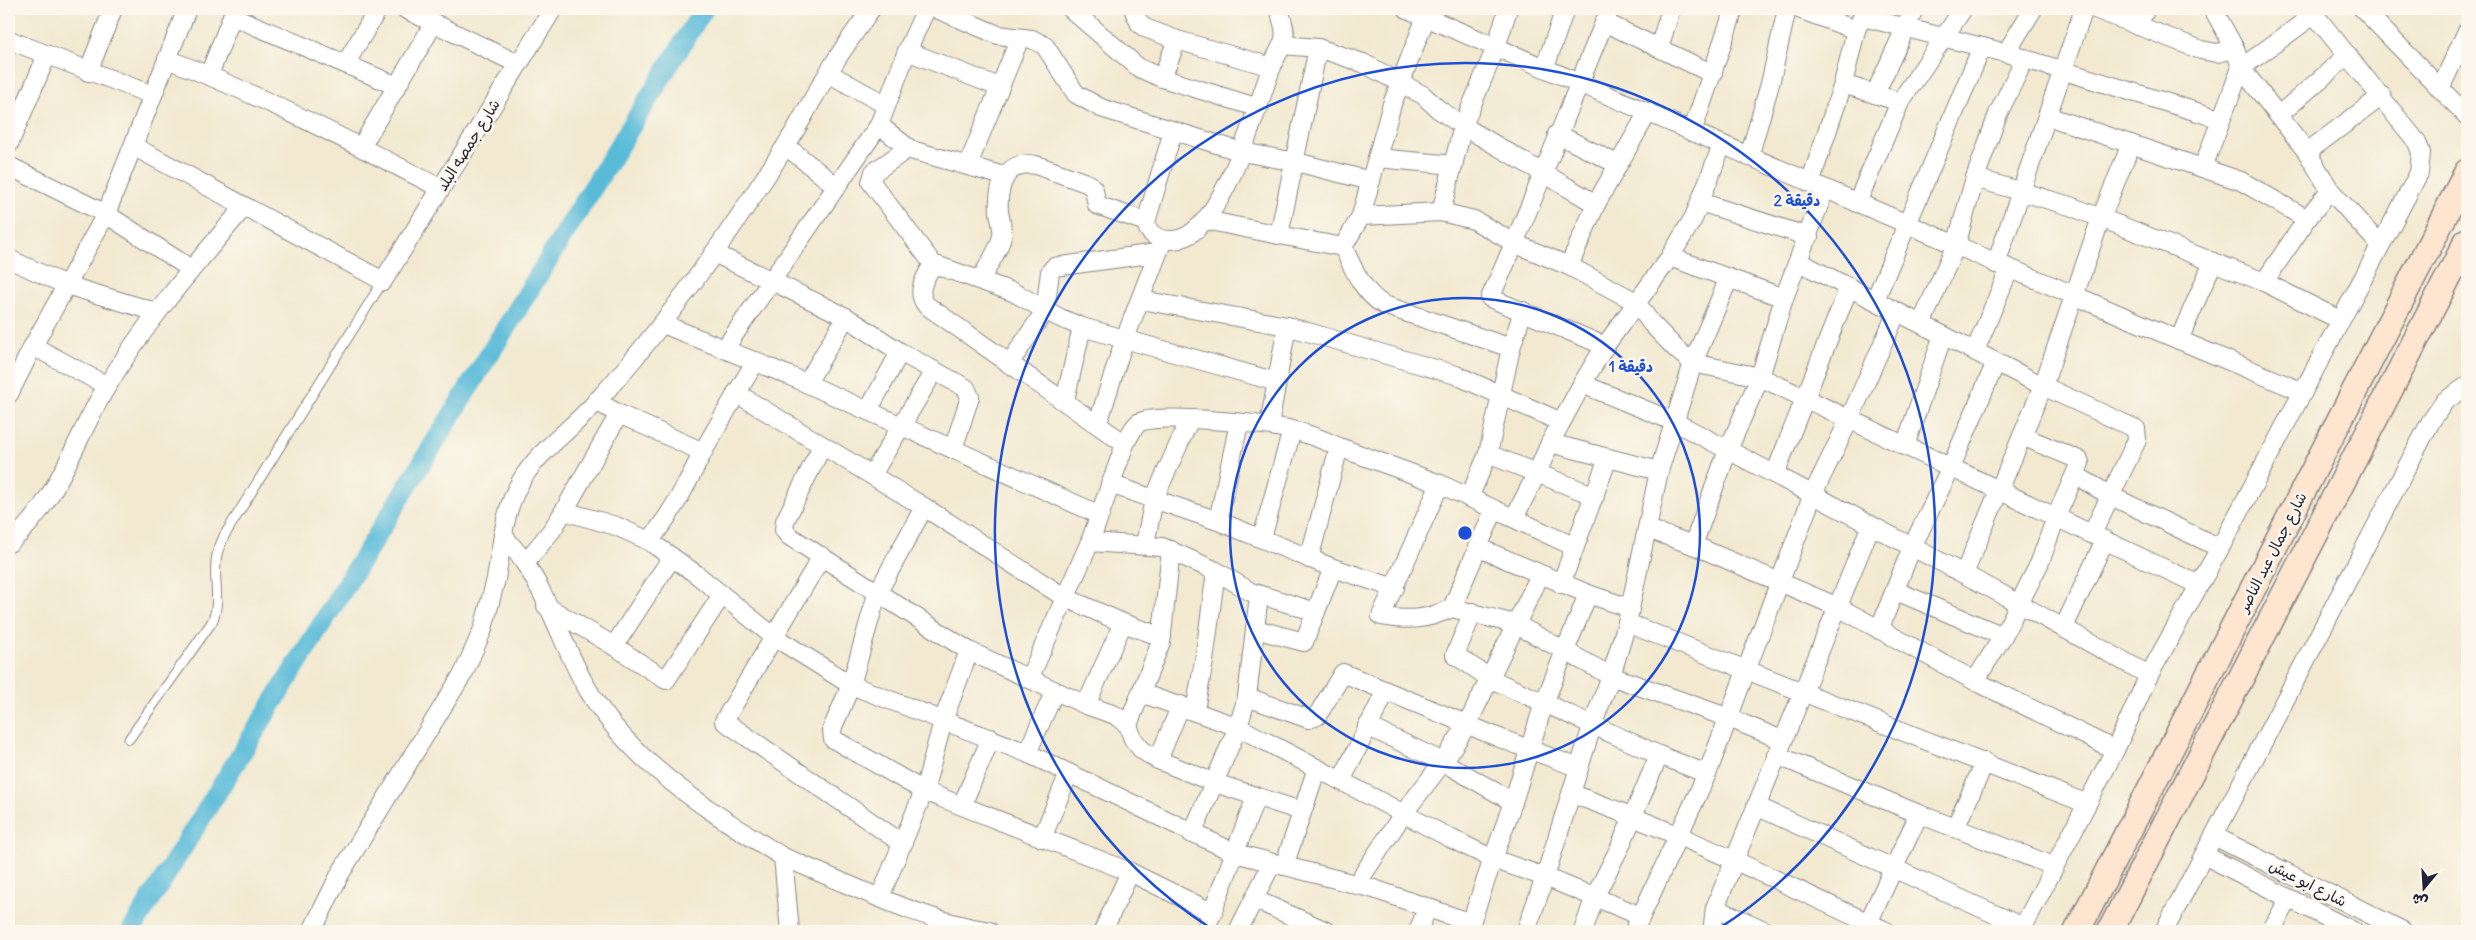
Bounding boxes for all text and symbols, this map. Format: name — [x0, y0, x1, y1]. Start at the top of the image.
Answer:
street label: شارع جمصه البلد — [432, 96, 505, 195]
text: 2 دقيقة — [1774, 191, 1820, 210]
text: 1 دقيقة — [1609, 357, 1653, 376]
street label: شارع جمال عبد الناصر — [2233, 489, 2311, 617]
centre of rings — [1456, 524, 1474, 542]
street label: شارع ابو عيش — [2266, 855, 2350, 911]
north arrow — [2398, 862, 2448, 912]
text: ش — [2410, 889, 2430, 911]

